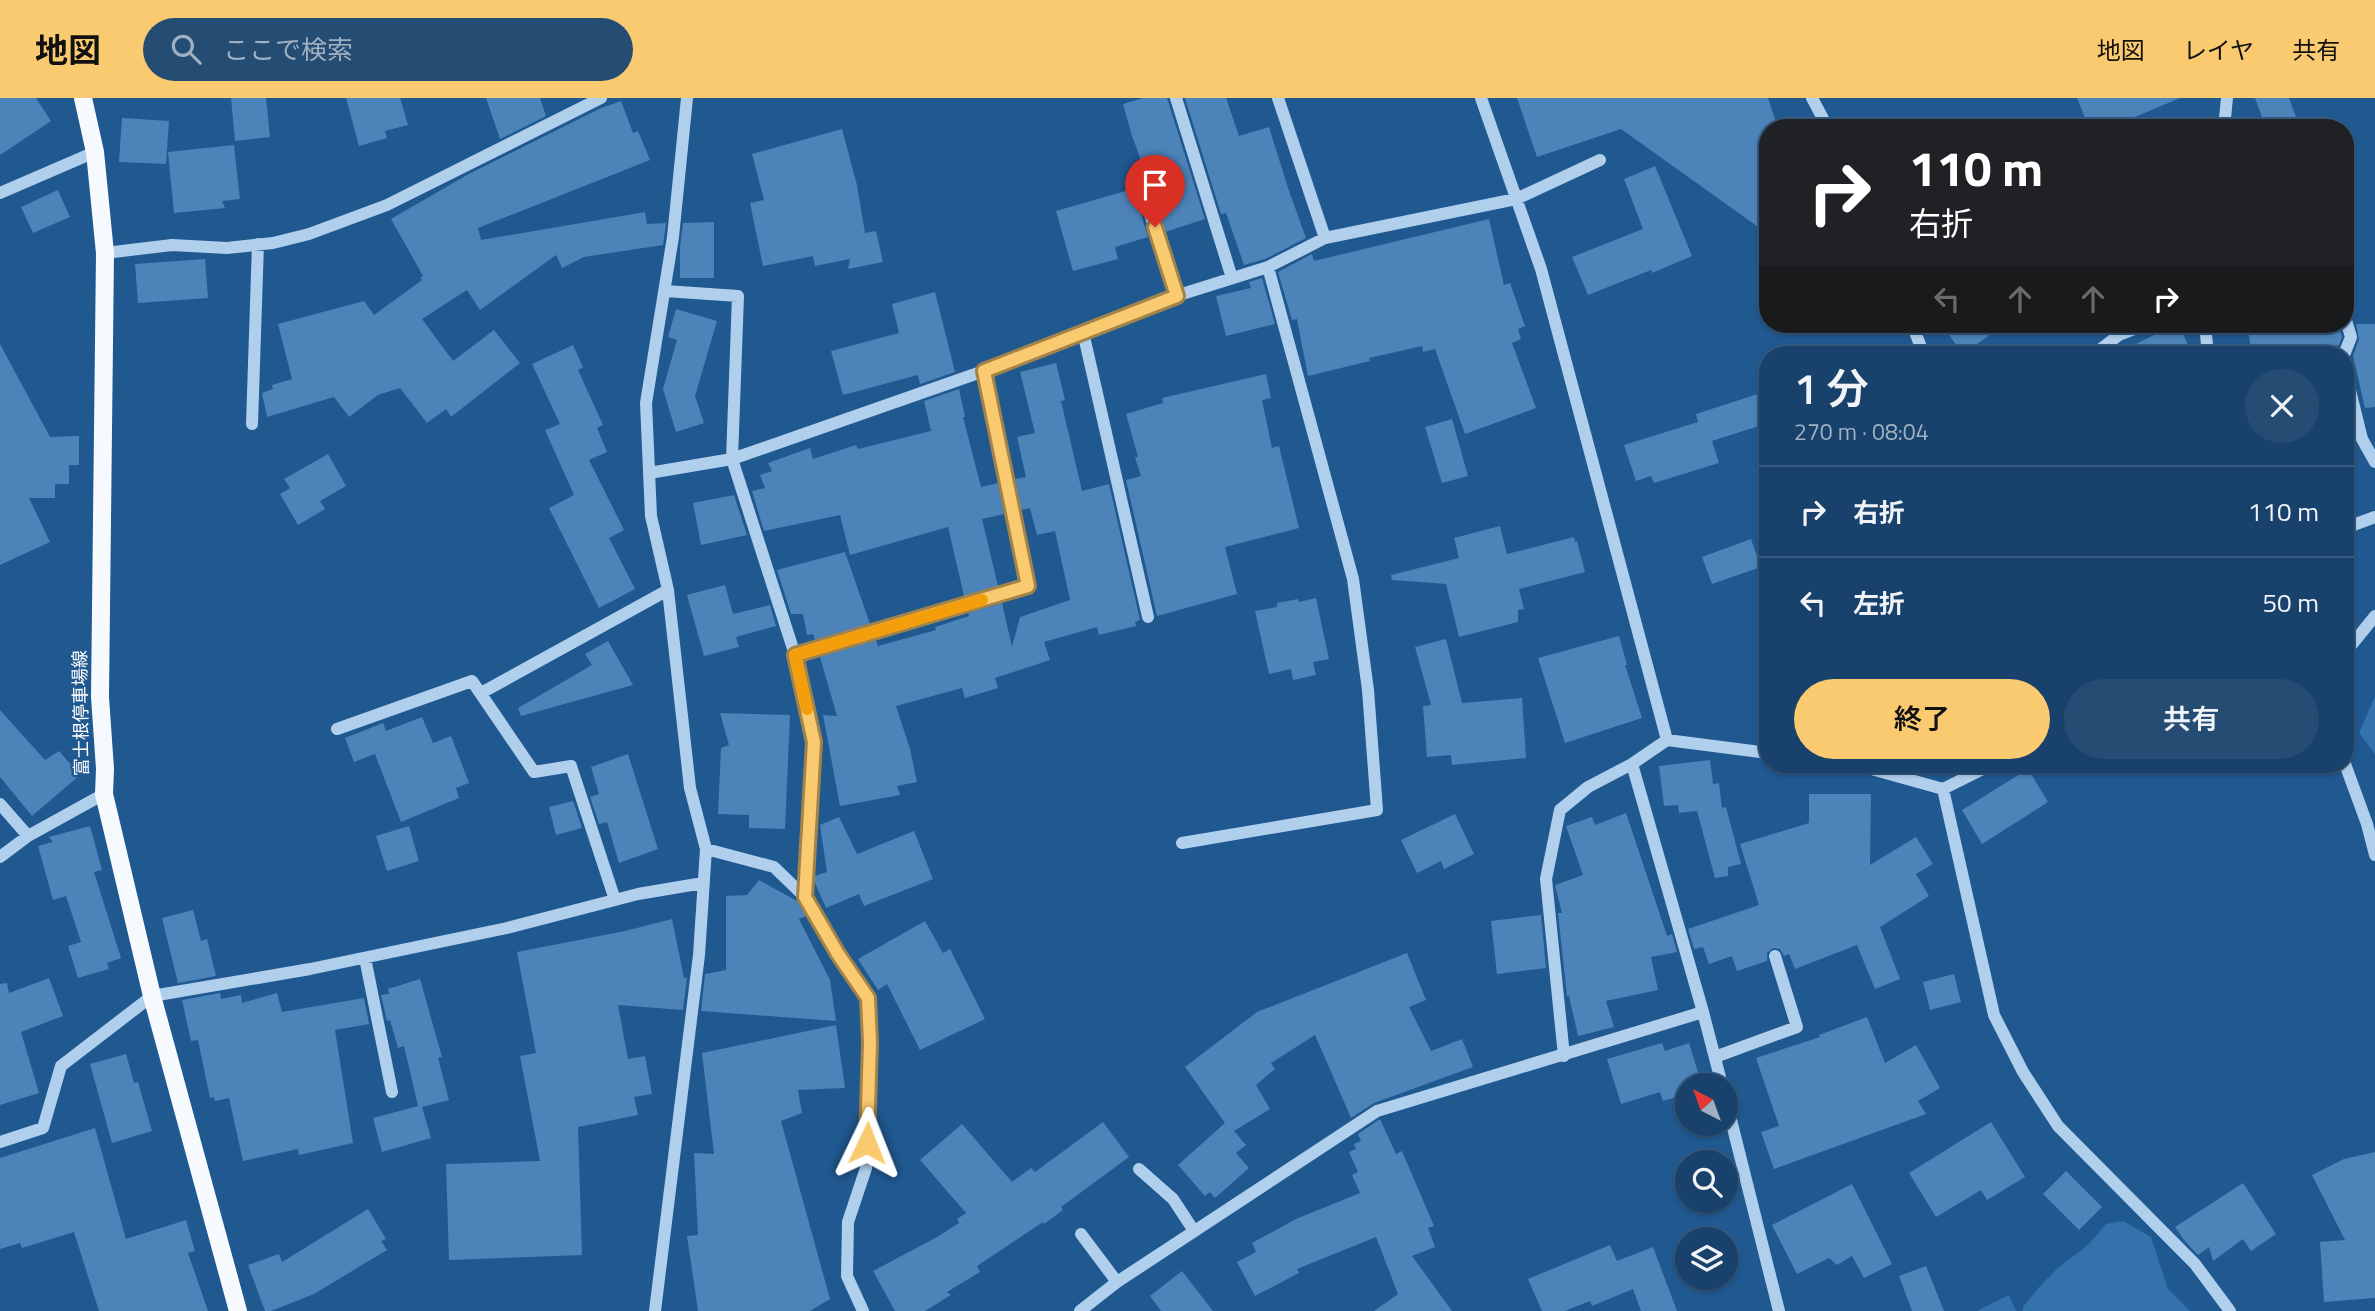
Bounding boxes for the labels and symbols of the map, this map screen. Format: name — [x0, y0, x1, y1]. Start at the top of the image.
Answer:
pin — [1125, 155, 1185, 227]
street label: 富士根停車場線 — [66, 650, 95, 776]
north arrow — [1675, 1073, 1738, 1136]
position arrow — [830, 1106, 904, 1180]

